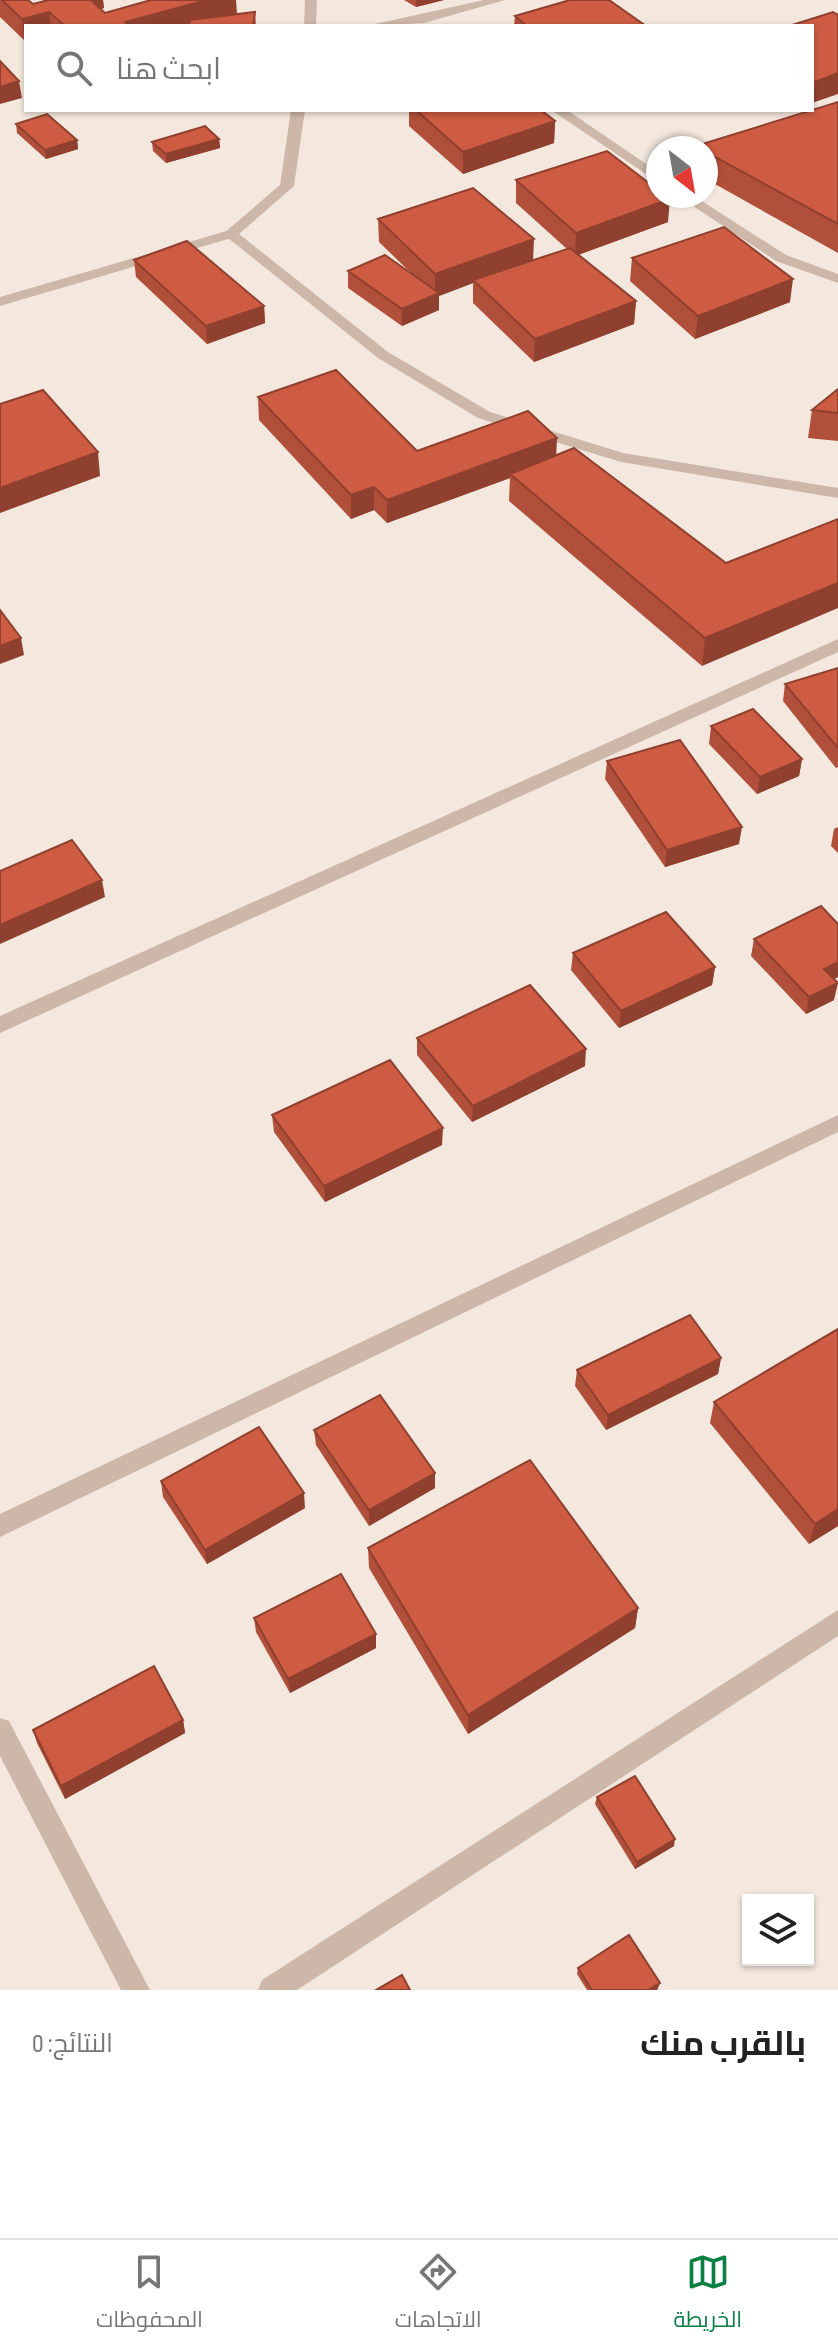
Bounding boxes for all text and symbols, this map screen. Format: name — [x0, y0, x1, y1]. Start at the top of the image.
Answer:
search box — [24, 24, 814, 112]
icon: search — [52, 46, 96, 90]
text: ابحث هنا — [116, 52, 221, 88]
north arrow — [646, 136, 718, 208]
map controls — [742, 1894, 814, 1966]
button: layers — [742, 1894, 814, 1966]
text: بالقرب منك — [640, 2024, 806, 2065]
text: النتائج: 0 — [32, 2029, 113, 2060]
tab: المحفوظات — [96, 2250, 203, 2340]
tab: الاتجاهات — [395, 2250, 482, 2340]
tab: الخريطة — [673, 2250, 742, 2340]

